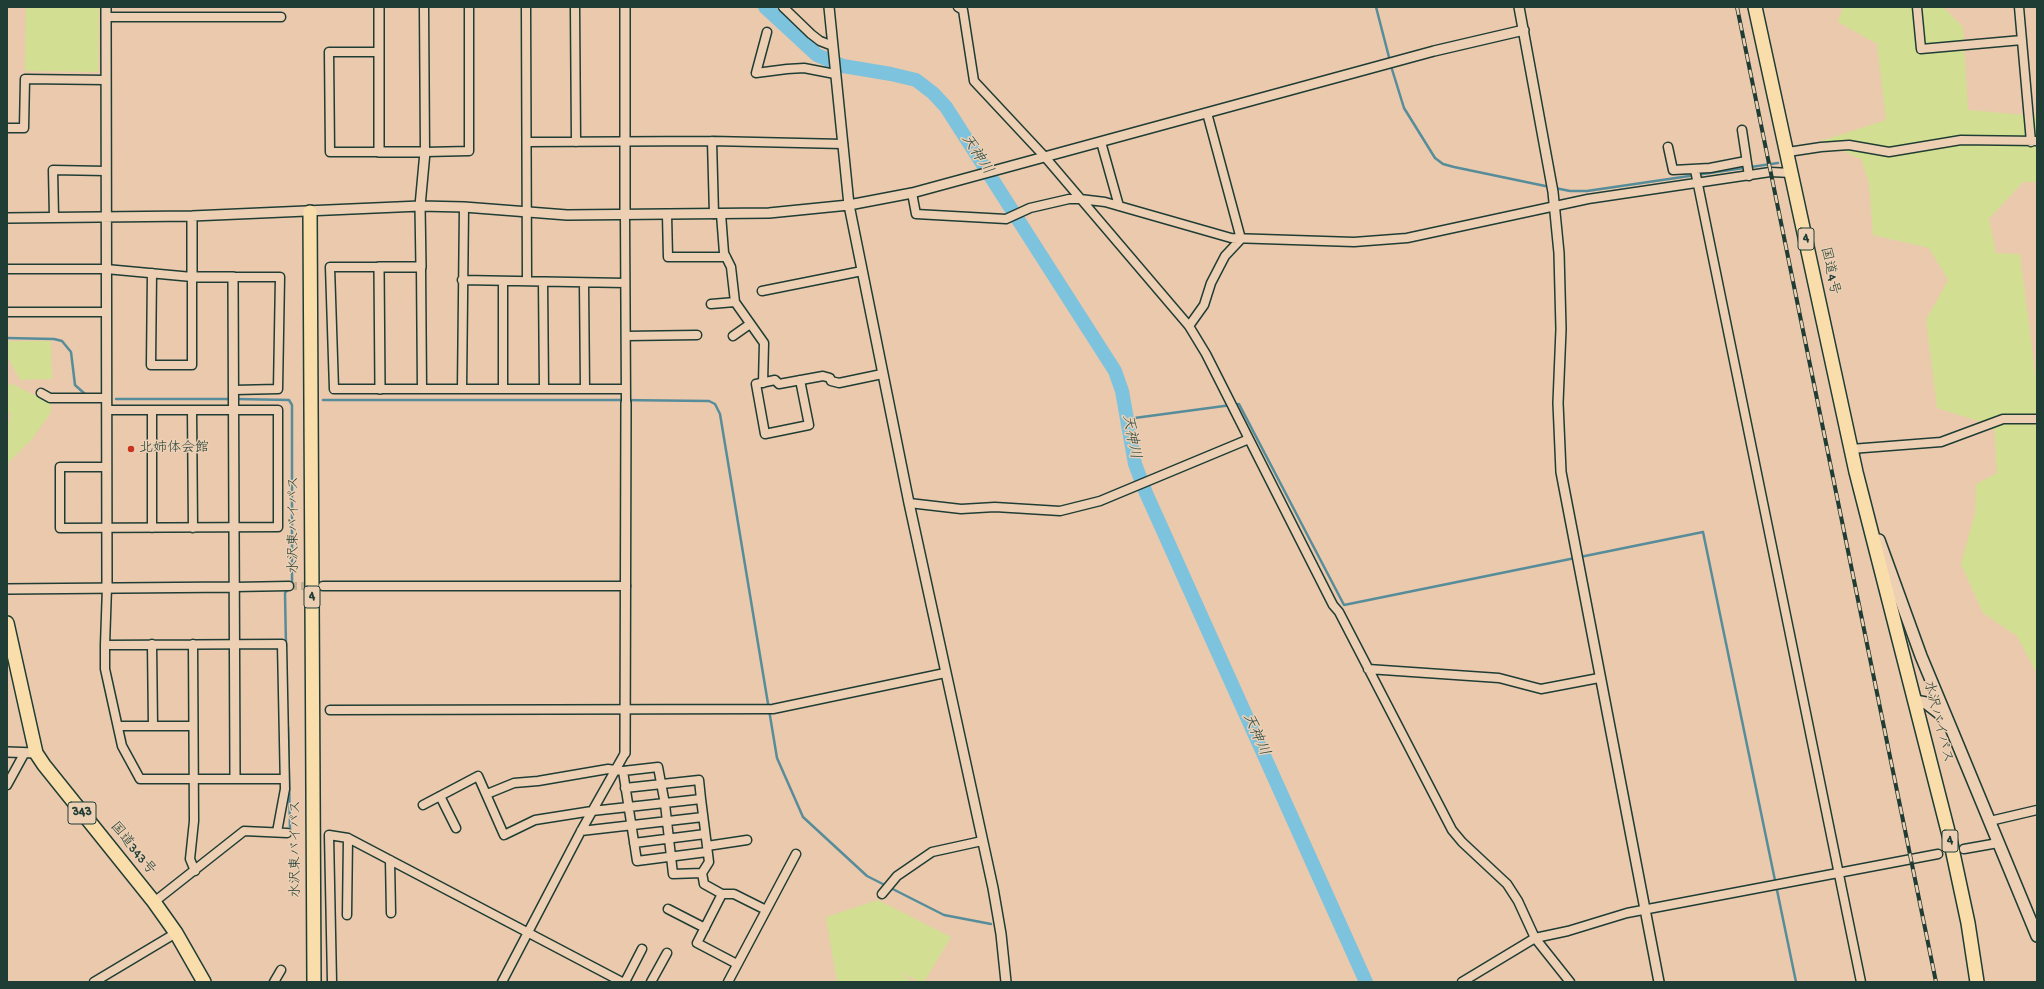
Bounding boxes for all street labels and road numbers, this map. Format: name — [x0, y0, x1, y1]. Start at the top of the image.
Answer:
road number: 4 — [1798, 228, 1814, 250]
street label: 国道4号 — [1816, 245, 1842, 297]
street label: 水沢東バイパス — [287, 476, 303, 574]
road number: 4 — [304, 586, 320, 608]
street label: 水沢バイパス — [1919, 679, 1955, 765]
street label: 水沢東バイパス — [289, 800, 305, 898]
road number: 343 — [68, 802, 96, 824]
street label: 国道343号 — [106, 819, 158, 879]
road number: 4 — [1942, 830, 1958, 852]

